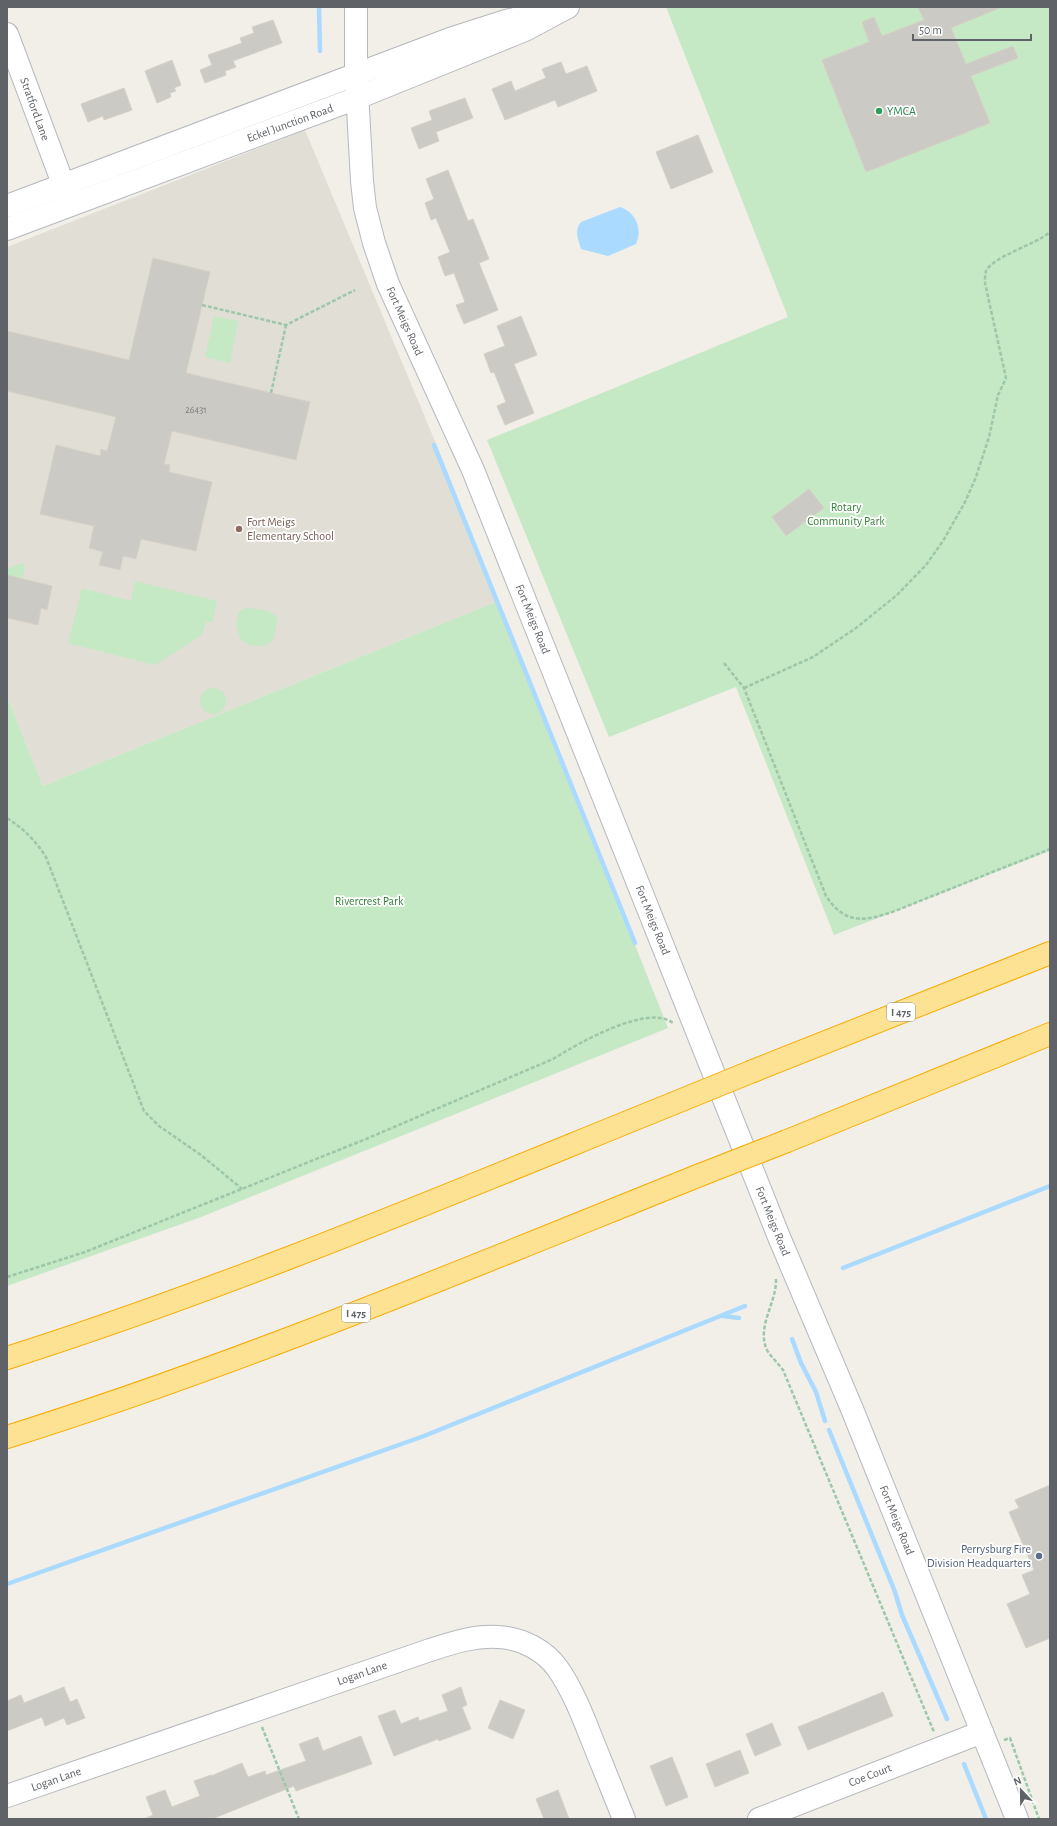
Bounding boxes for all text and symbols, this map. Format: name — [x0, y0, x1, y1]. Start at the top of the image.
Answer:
scale bar — [913, 16, 1031, 42]
text: 50 m — [919, 24, 942, 36]
street label: Stratford Lane — [18, 76, 52, 142]
street label: Eckel Junction Road — [245, 102, 335, 144]
place label: YMCA — [887, 105, 916, 117]
marker: YMCA — [874, 106, 884, 116]
street label: Fort Meigs Road — [384, 285, 426, 357]
house number: 26431 — [185, 405, 207, 415]
park label: Rotary Community Park — [807, 501, 885, 528]
place label: Fort Meigs Elementary School — [247, 516, 334, 543]
marker: Fort Meigs Elementary School — [234, 524, 244, 534]
street label: Fort Meigs Road — [514, 582, 552, 656]
street label: Fort Meigs Road — [634, 883, 672, 957]
park label: Rivercrest Park — [335, 895, 404, 907]
road number: I 475 — [887, 1003, 915, 1021]
street label: Fort Meigs Road — [754, 1184, 792, 1258]
road number: I 475 — [342, 1304, 370, 1322]
street label: Fort Meigs Road — [878, 1483, 916, 1557]
place label: Perrysburg Fire Division Headquarters — [927, 1543, 1031, 1569]
marker: Perrysburg Fire Division Headquarters — [1034, 1551, 1044, 1561]
street label: Logan Lane — [335, 1659, 389, 1687]
street label: Coe Court — [847, 1761, 893, 1789]
street label: Logan Lane — [29, 1765, 83, 1793]
north arrow — [1001, 1770, 1041, 1810]
text: N — [1012, 1775, 1023, 1788]

